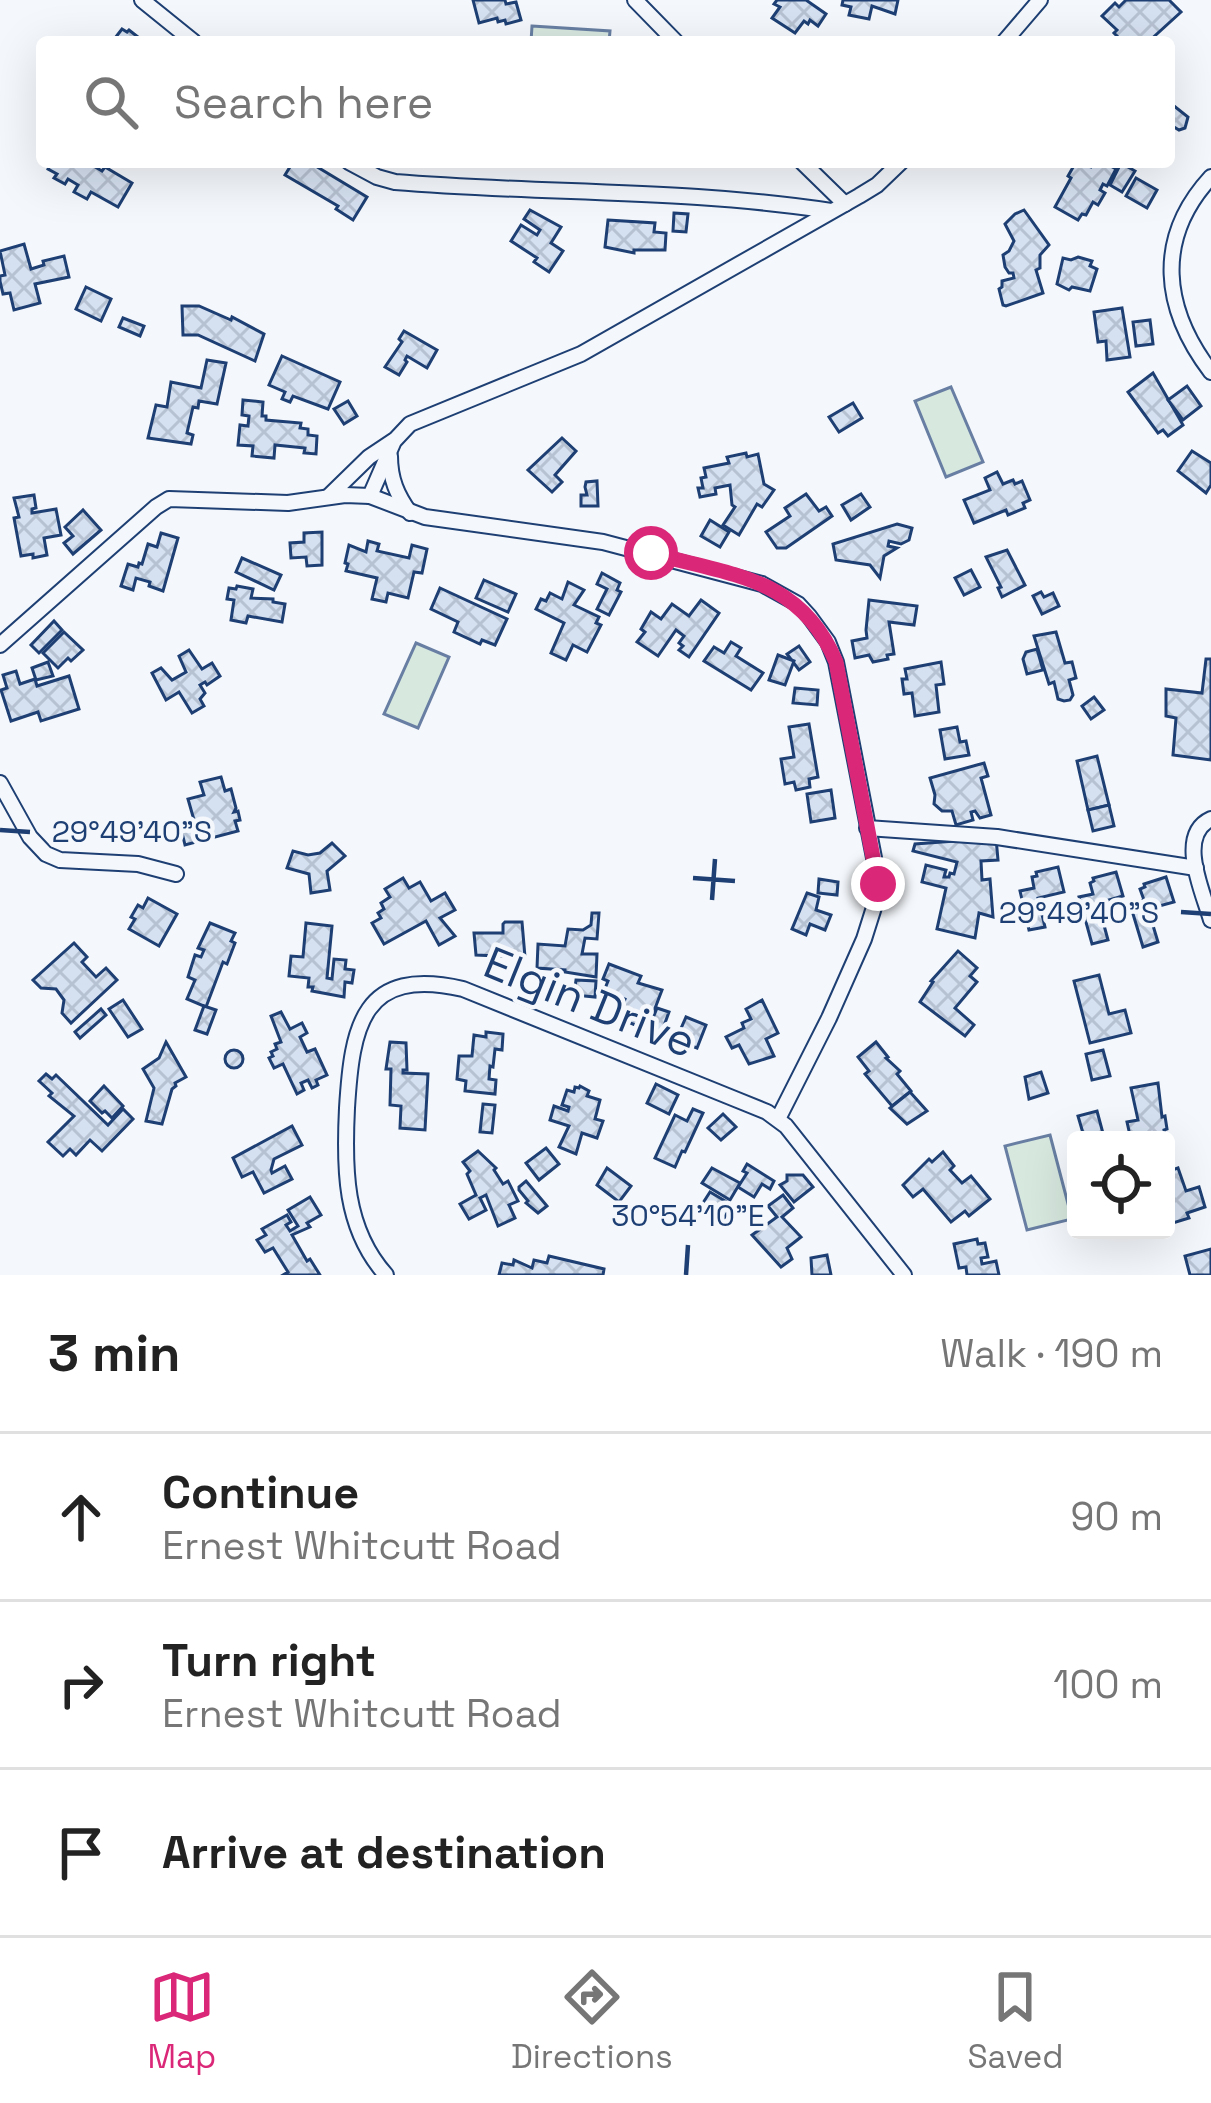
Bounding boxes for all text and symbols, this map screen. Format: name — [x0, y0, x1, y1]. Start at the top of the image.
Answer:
search box — [36, 36, 1175, 168]
icon: search — [78, 69, 144, 135]
text: Search here — [174, 74, 433, 131]
route start — [624, 526, 678, 580]
text: 29°49'40"S — [52, 812, 212, 851]
route end — [851, 857, 905, 911]
text: 29°49'40"S — [999, 893, 1159, 932]
street label: Elgin Drive — [476, 934, 704, 1070]
map controls — [1067, 1131, 1175, 1239]
button: locate — [1067, 1131, 1175, 1239]
text: 30°54'10"E — [611, 1196, 765, 1235]
text: 3 min — [48, 1321, 181, 1386]
text: Walk · 190 m — [940, 1329, 1163, 1378]
text: Continue — [162, 1464, 359, 1521]
icon: ahead — [48, 1484, 114, 1550]
text: 90 m — [1071, 1492, 1163, 1541]
text: Ernest Whitcutt Road — [162, 1521, 562, 1570]
text: Turn right — [162, 1632, 376, 1689]
icon: right — [48, 1652, 114, 1718]
text: 100 m — [1053, 1660, 1163, 1709]
text: Ernest Whitcutt Road — [162, 1689, 562, 1738]
icon: arrive — [48, 1820, 114, 1886]
text: Arrive at destination — [162, 1824, 606, 1881]
tab: Map — [147, 1964, 216, 2078]
tab: Directions — [511, 1964, 673, 2078]
tab: Saved — [967, 1964, 1064, 2078]

